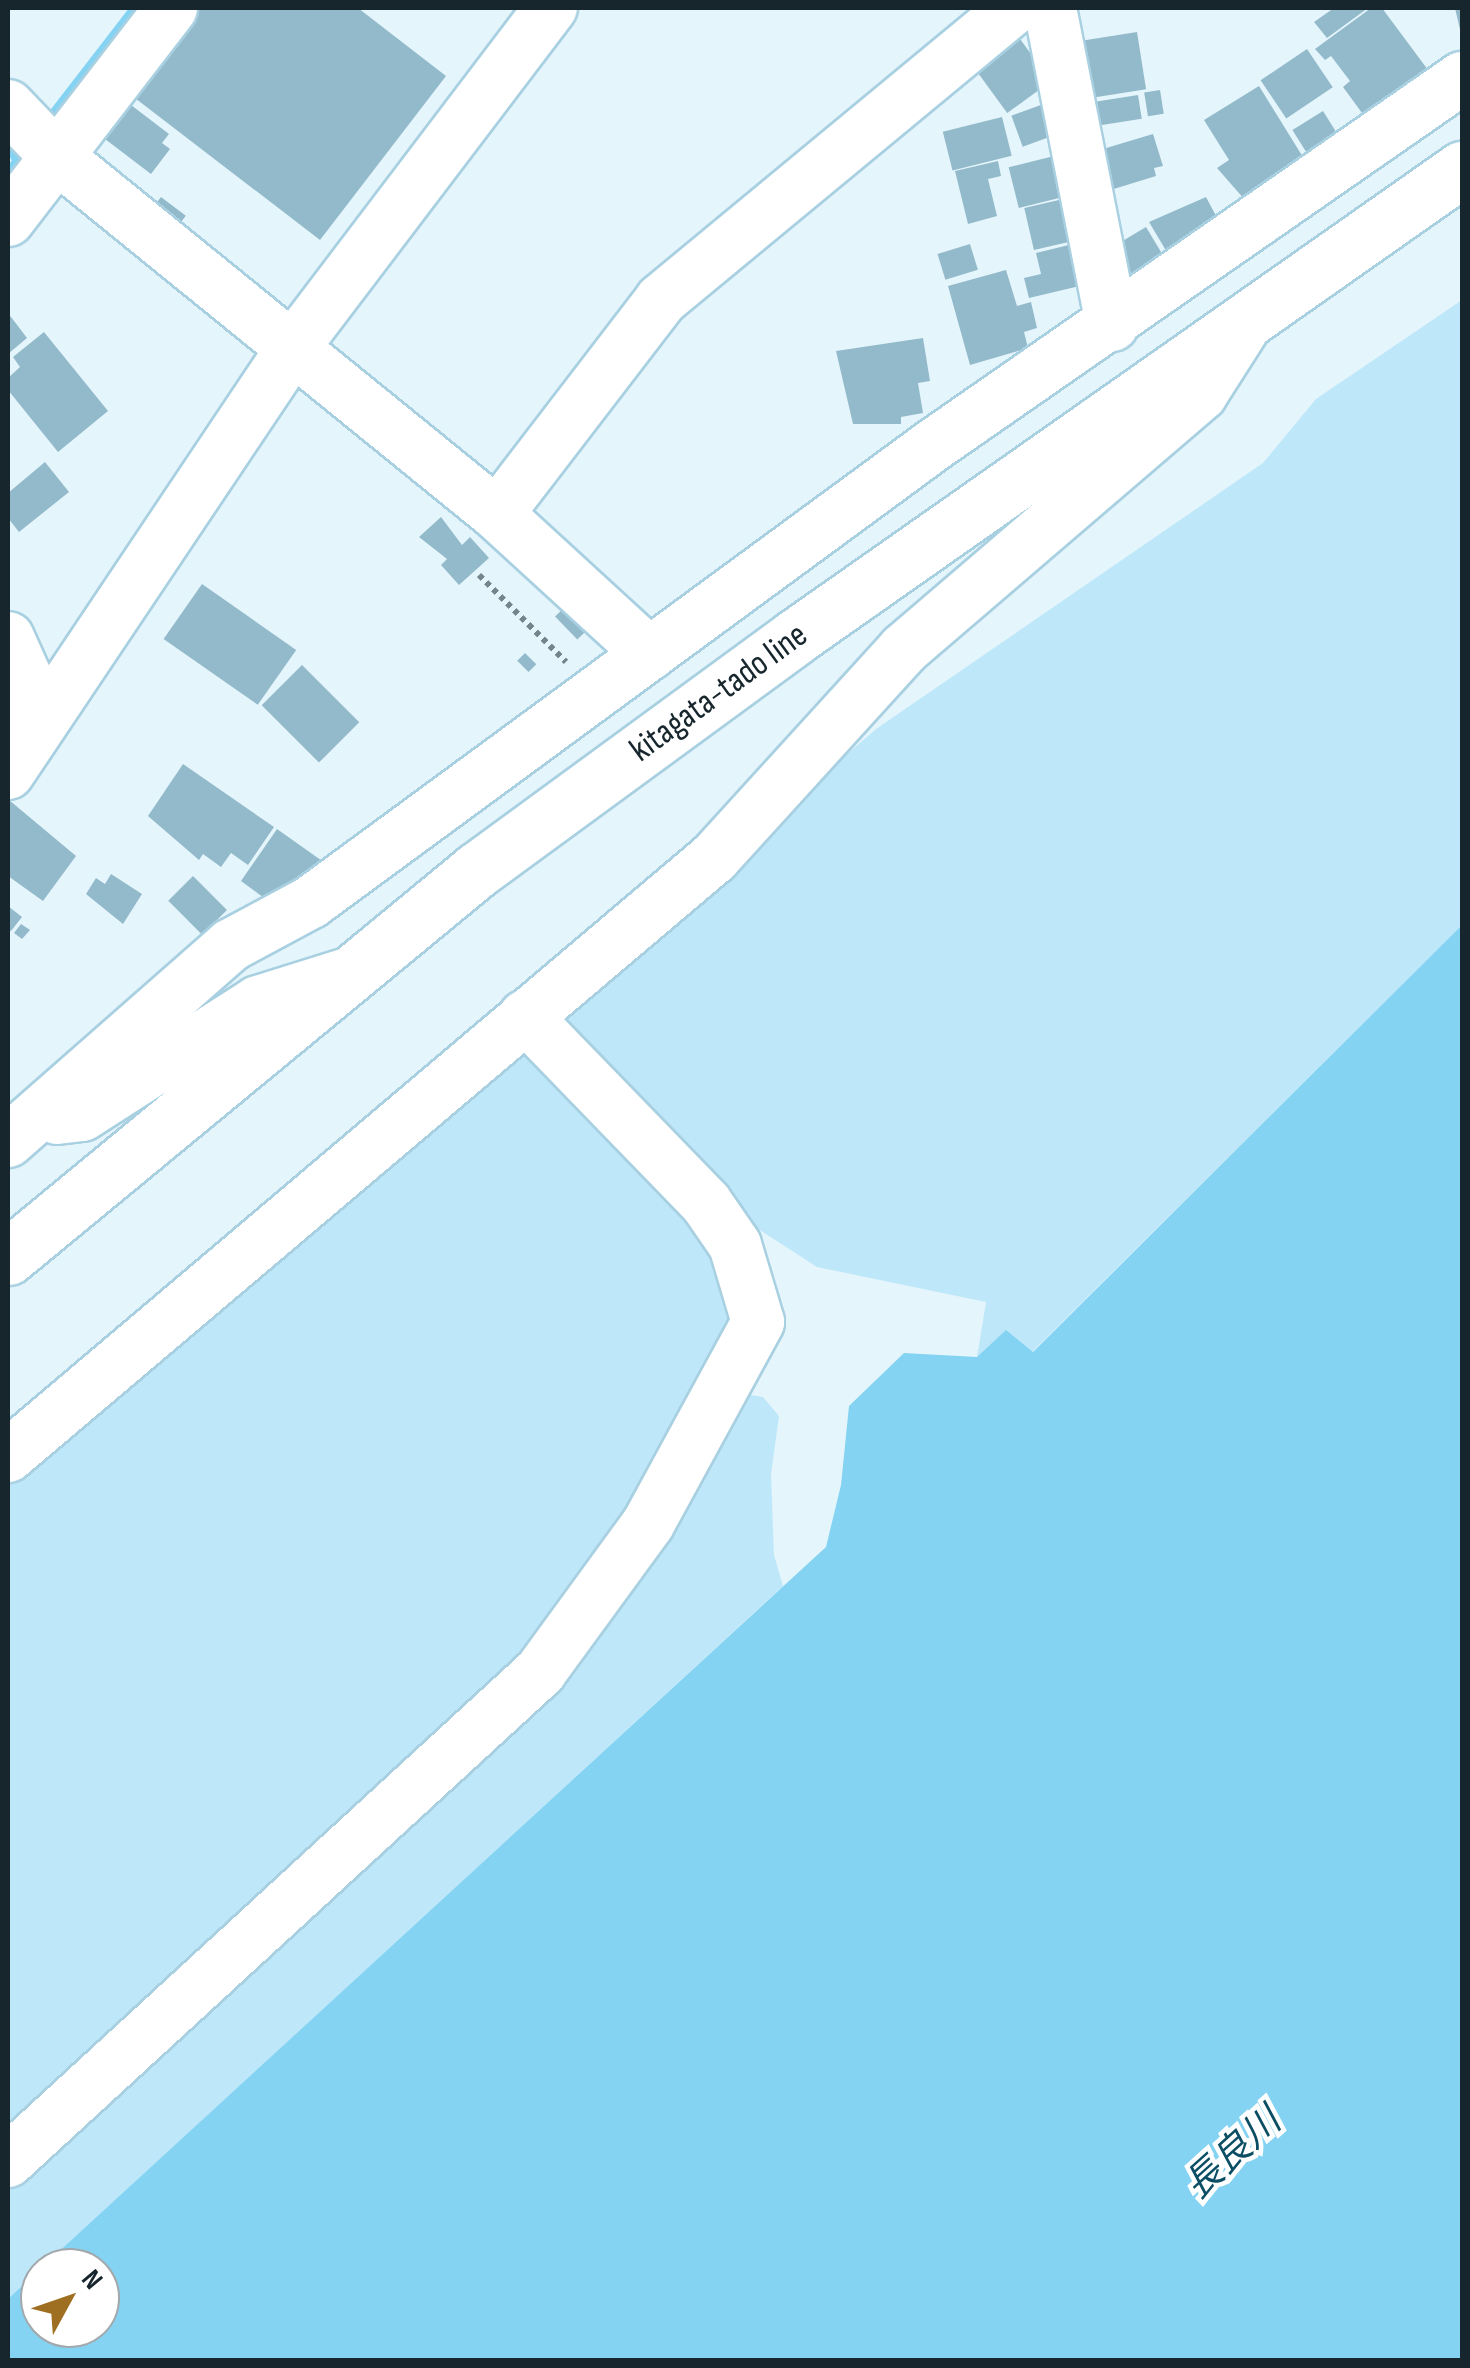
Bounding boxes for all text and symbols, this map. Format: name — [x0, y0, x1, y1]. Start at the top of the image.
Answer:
street label: kitagata-tado line — [622, 615, 816, 771]
water label: 長良川 — [1175, 2099, 1291, 2209]
north arrow — [20, 2248, 120, 2348]
text: N — [74, 2263, 109, 2296]

